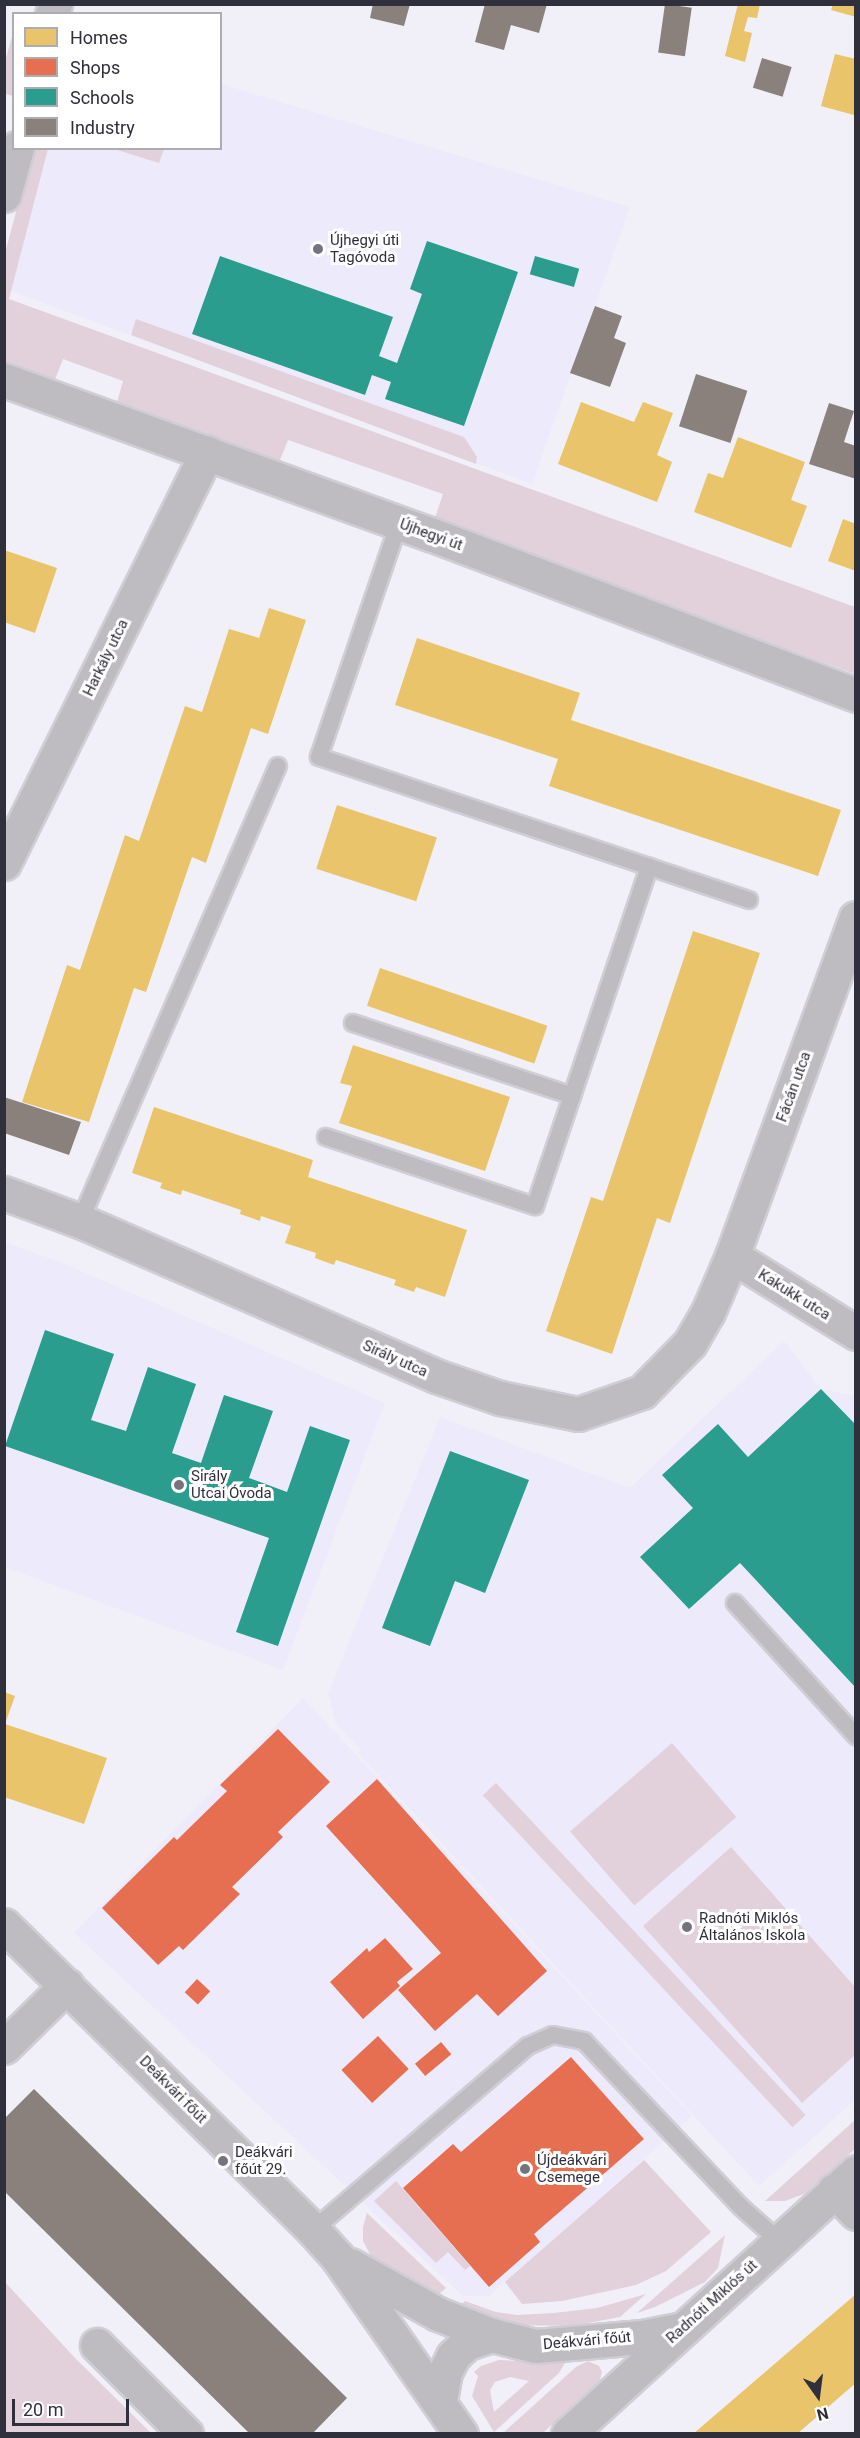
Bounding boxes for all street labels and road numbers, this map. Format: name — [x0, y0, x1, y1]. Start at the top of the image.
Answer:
street label: Újhegyi út — [397, 515, 465, 555]
street label: Harkály utca — [80, 617, 132, 699]
street label: Fácán utca — [773, 1049, 815, 1125]
street label: Kakukk utca — [755, 1266, 833, 1324]
street label: Sirály utca — [360, 1337, 430, 1381]
street label: Deákvári főút — [135, 2052, 211, 2128]
street label: Radnóti Miklós út — [663, 2256, 761, 2348]
street label: Deákvári főút — [542, 2328, 632, 2354]

